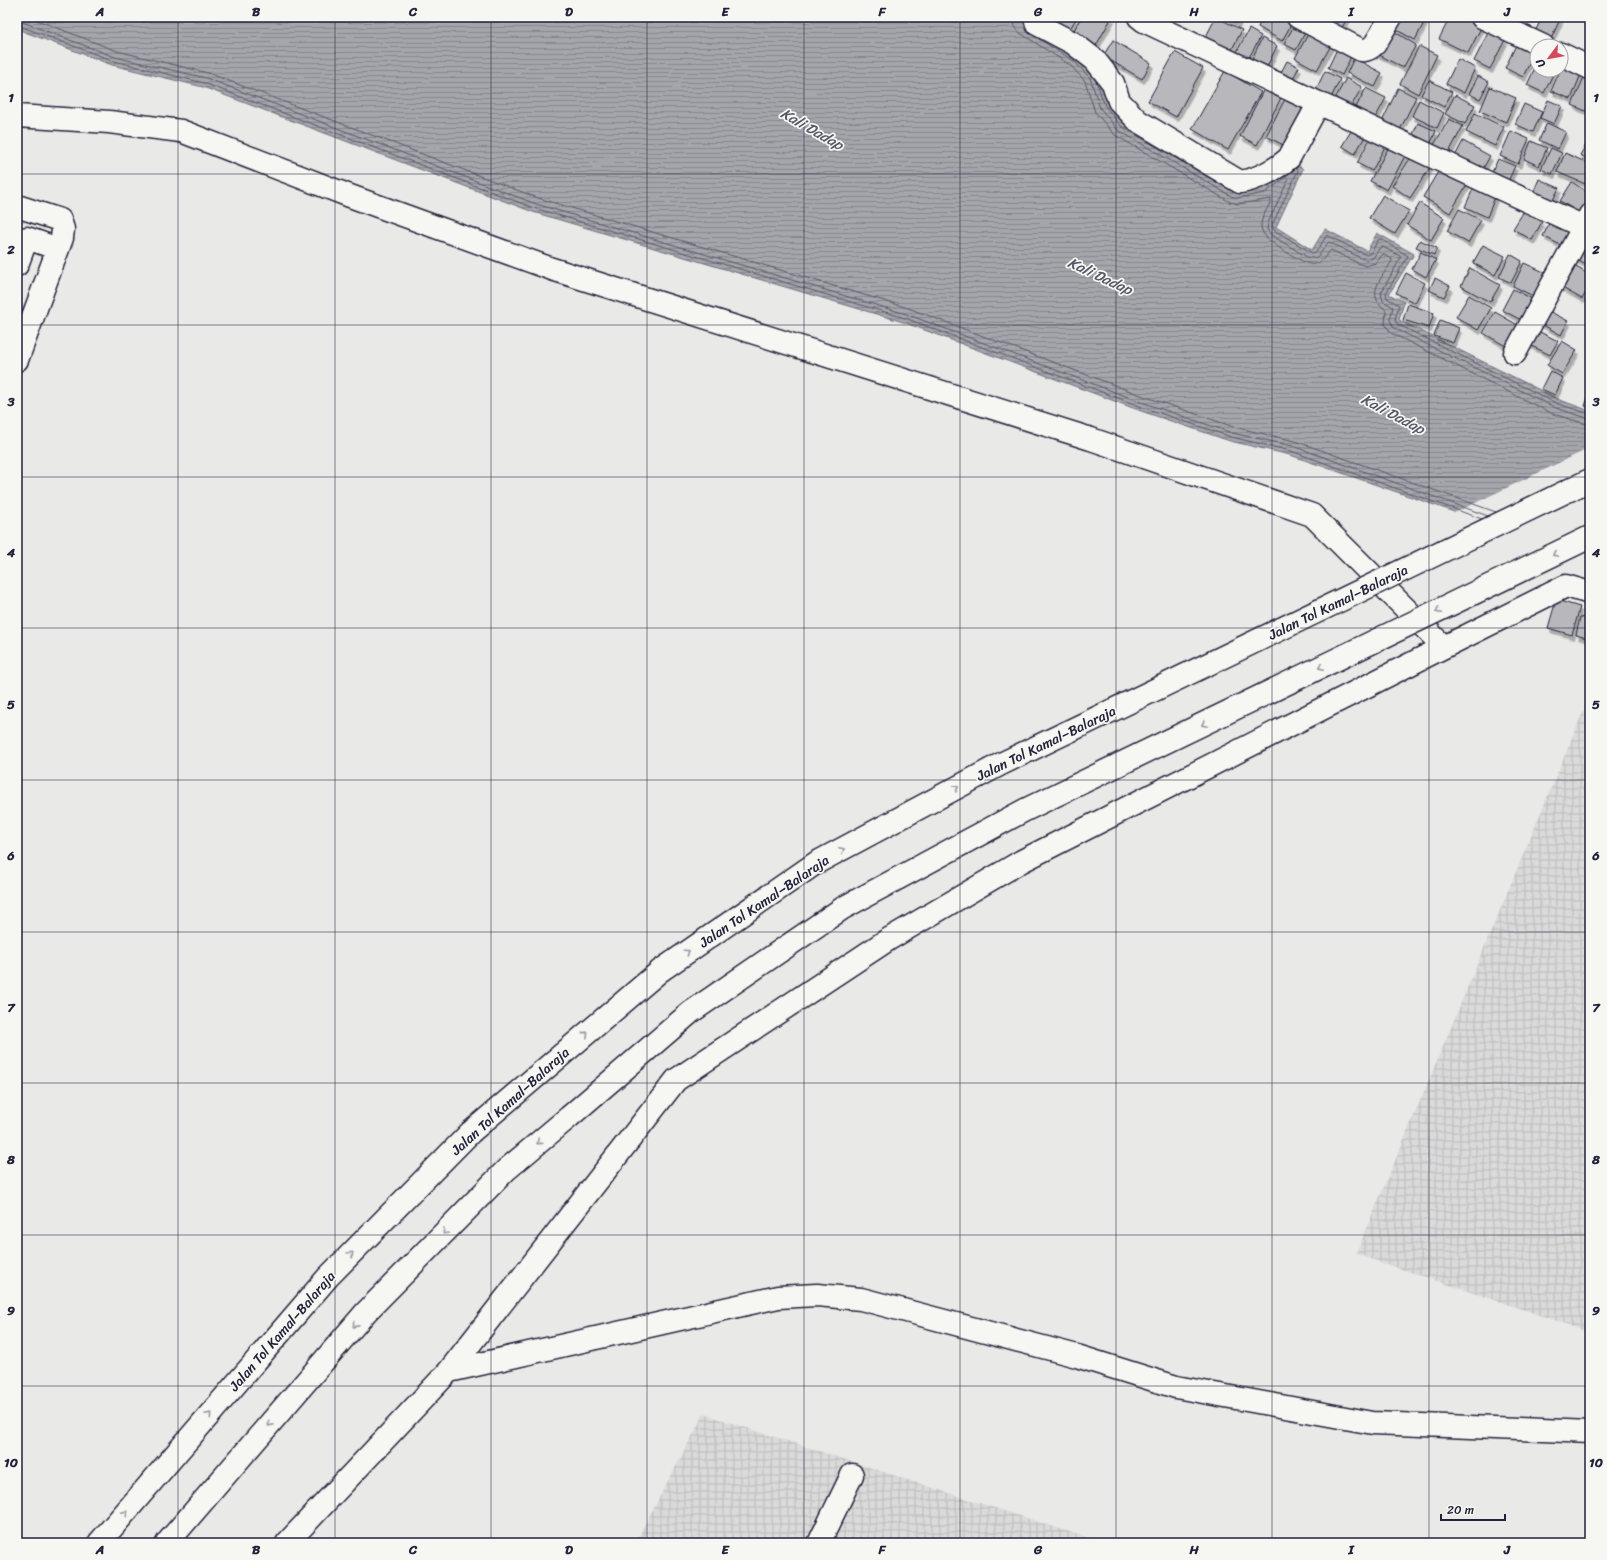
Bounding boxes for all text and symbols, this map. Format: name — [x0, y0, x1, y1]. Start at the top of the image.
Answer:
text: A — [95, 0, 104, 23]
text: B — [252, 0, 261, 23]
text: C — [408, 0, 418, 23]
text: D — [565, 0, 573, 23]
text: E — [721, 0, 730, 23]
text: F — [877, 0, 886, 23]
text: G — [1033, 0, 1043, 23]
text: H — [1188, 0, 1199, 23]
text: I — [1347, 0, 1355, 23]
text: J — [1503, 0, 1511, 23]
north arrow — [1529, 38, 1569, 78]
text: U — [1531, 54, 1551, 71]
text: 1 — [8, 86, 14, 109]
text: 1 — [1593, 86, 1599, 109]
water label: Kali Dadap — [776, 101, 849, 158]
text: 2 — [6, 238, 15, 261]
text: 2 — [1591, 238, 1600, 261]
water label: Kali Dadap — [1063, 250, 1138, 303]
water label: Kali Dadap — [1357, 386, 1430, 442]
text: 3 — [6, 390, 15, 413]
text: 3 — [1591, 390, 1600, 413]
text: 4 — [6, 541, 16, 564]
text: 4 — [1591, 541, 1601, 564]
one-way arrow — [1552, 549, 1559, 557]
street label: Jalan Tol Kamal–Balaraja — [1263, 558, 1412, 648]
one-way arrow — [1434, 606, 1442, 614]
one-way arrow — [1317, 662, 1325, 670]
text: 5 — [7, 693, 15, 716]
text: 5 — [1592, 693, 1600, 716]
street label: Jalan Tol Kamal–Balaraja — [971, 699, 1120, 789]
one-way arrow — [1200, 719, 1208, 727]
one-way arrow — [952, 785, 959, 793]
text: 6 — [6, 844, 15, 867]
text: 6 — [1591, 844, 1600, 867]
one-way arrow — [838, 847, 845, 854]
street label: Jalan Tol Kamal–Balaraja — [693, 848, 835, 955]
one-way arrow — [682, 950, 689, 957]
text: 7 — [7, 996, 16, 1019]
text: 7 — [1592, 996, 1601, 1019]
one-way arrow — [581, 1031, 589, 1039]
street label: Jalan Tol Kamal–Balaraja — [444, 1041, 576, 1162]
one-way arrow — [537, 1137, 544, 1144]
text: 8 — [6, 1148, 15, 1171]
text: 8 — [1591, 1148, 1600, 1171]
one-way arrow — [442, 1227, 450, 1235]
one-way arrow — [346, 1251, 353, 1259]
street label: Jalan Tol Kamal–Balaraja — [222, 1265, 342, 1398]
text: 9 — [7, 1299, 15, 1322]
text: 9 — [1592, 1299, 1600, 1322]
one-way arrow — [352, 1320, 359, 1328]
one-way arrow — [205, 1412, 212, 1419]
one-way arrow — [268, 1419, 275, 1426]
text: 10 — [4, 1451, 18, 1474]
text: 10 — [1589, 1451, 1603, 1474]
scale bar — [1441, 1496, 1505, 1522]
text: 20 m — [1447, 1499, 1474, 1521]
one-way arrow — [120, 1511, 127, 1518]
text: A — [95, 1538, 104, 1560]
text: B — [252, 1538, 261, 1560]
text: C — [408, 1538, 418, 1560]
text: D — [565, 1538, 573, 1560]
text: E — [721, 1538, 730, 1560]
text: F — [877, 1538, 886, 1560]
text: G — [1033, 1538, 1043, 1560]
text: H — [1188, 1538, 1199, 1560]
text: I — [1347, 1538, 1355, 1560]
text: J — [1503, 1538, 1511, 1560]

